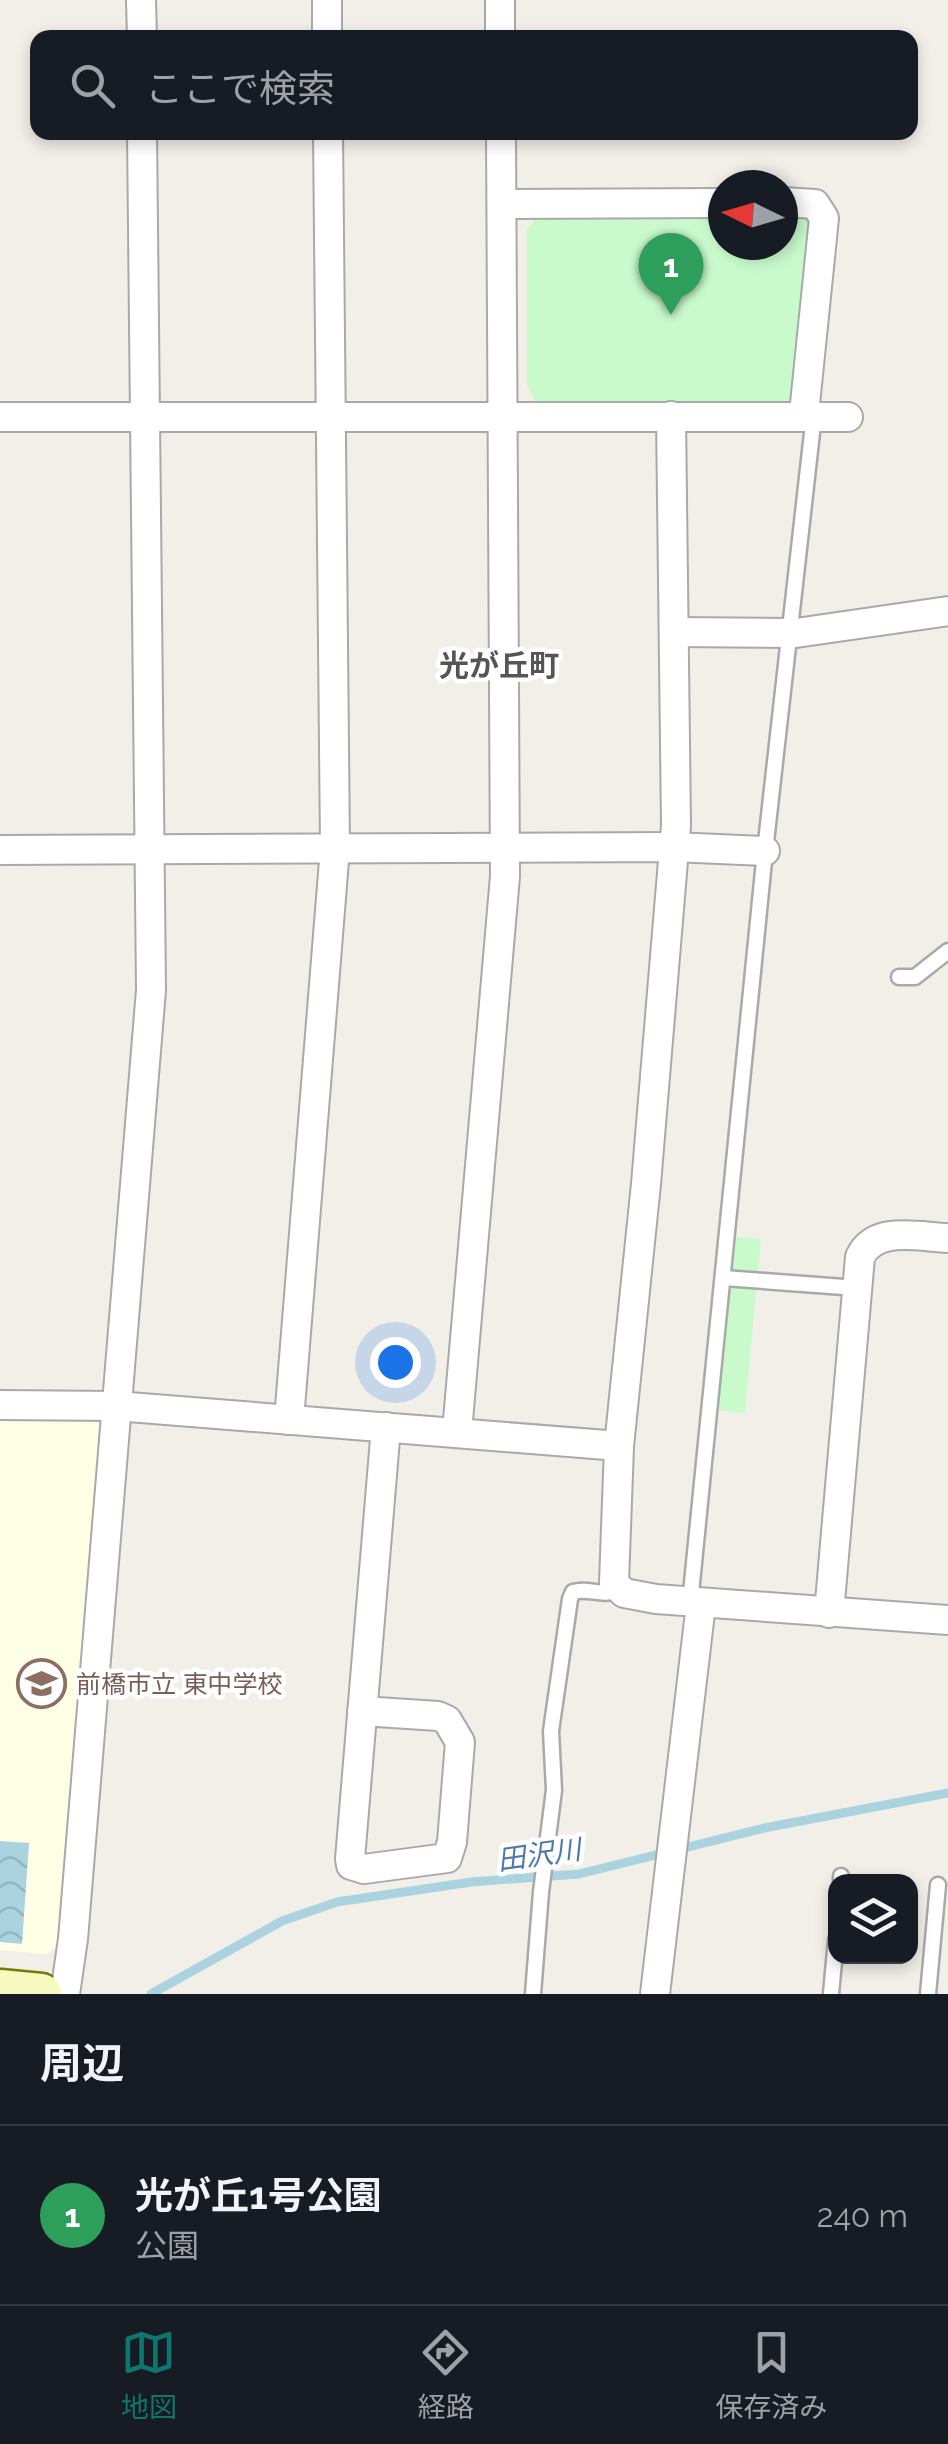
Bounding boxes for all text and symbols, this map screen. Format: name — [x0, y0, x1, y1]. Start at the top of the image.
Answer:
search box — [30, 30, 918, 140]
icon: search — [65, 58, 120, 113]
text: ここで検索 — [145, 66, 335, 111]
north arrow — [708, 170, 798, 260]
pin: 1 — [638, 232, 704, 315]
district label: 光が丘町 — [439, 648, 559, 683]
your location — [370, 1337, 421, 1388]
school or university icon: 前橋市立 東中学校 — [15, 1658, 67, 1710]
place label: 前橋市立 東中学校 — [76, 1669, 282, 1699]
water label: 田沢川 — [495, 1832, 586, 1877]
map controls — [828, 1874, 918, 1964]
button: layers — [828, 1874, 918, 1964]
text: 周辺 — [40, 2039, 124, 2088]
text: 光が丘1号公園 — [135, 2173, 382, 2218]
text: 1 — [65, 2197, 80, 2234]
text: 240 m — [817, 2197, 908, 2234]
text: 公園 — [135, 2227, 199, 2264]
tab: 地図 — [121, 2325, 177, 2425]
tab: 経路 — [418, 2325, 474, 2425]
tab: 保存済み — [715, 2325, 827, 2425]

